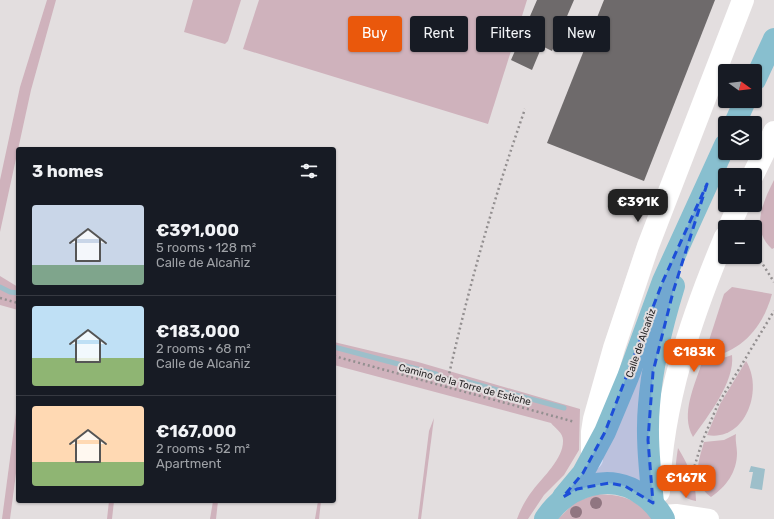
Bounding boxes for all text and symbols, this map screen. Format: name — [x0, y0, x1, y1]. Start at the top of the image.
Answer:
chip: Buy — [348, 16, 402, 52]
chip: Rent — [410, 16, 468, 52]
chip: Filters — [476, 16, 545, 52]
chip: New — [553, 16, 610, 52]
north arrow — [718, 64, 762, 108]
map controls — [718, 64, 762, 264]
button: layers — [718, 116, 762, 160]
icon: filters — [298, 160, 320, 182]
text: 3 homes — [32, 161, 103, 181]
button: + — [718, 168, 762, 212]
pin: €391K — [610, 189, 666, 223]
text: €391K — [617, 194, 659, 209]
text: €391,000 — [156, 220, 239, 240]
button: − — [718, 220, 762, 264]
icon: home — [64, 221, 112, 269]
text: 5 rooms · 128 m² — [156, 240, 256, 255]
text: Calle de Alcañiz — [156, 255, 250, 270]
street label: Calle de Alcañiz — [623, 307, 658, 380]
text: €183,000 — [156, 321, 240, 341]
icon: home — [64, 322, 112, 370]
pin: €183K — [666, 339, 722, 373]
text: 2 rooms · 68 m² — [156, 341, 251, 356]
text: €183K — [673, 344, 715, 359]
text: Calle de Alcañiz — [156, 356, 250, 371]
street label: Camino de la Torre de Estiche — [397, 361, 533, 409]
text: €167,000 — [156, 421, 236, 441]
icon: home — [64, 422, 112, 470]
text: 2 rooms · 52 m² — [156, 441, 250, 456]
text: Apartment — [156, 456, 221, 471]
pin: €167K — [658, 465, 714, 499]
text: €167K — [666, 470, 706, 485]

